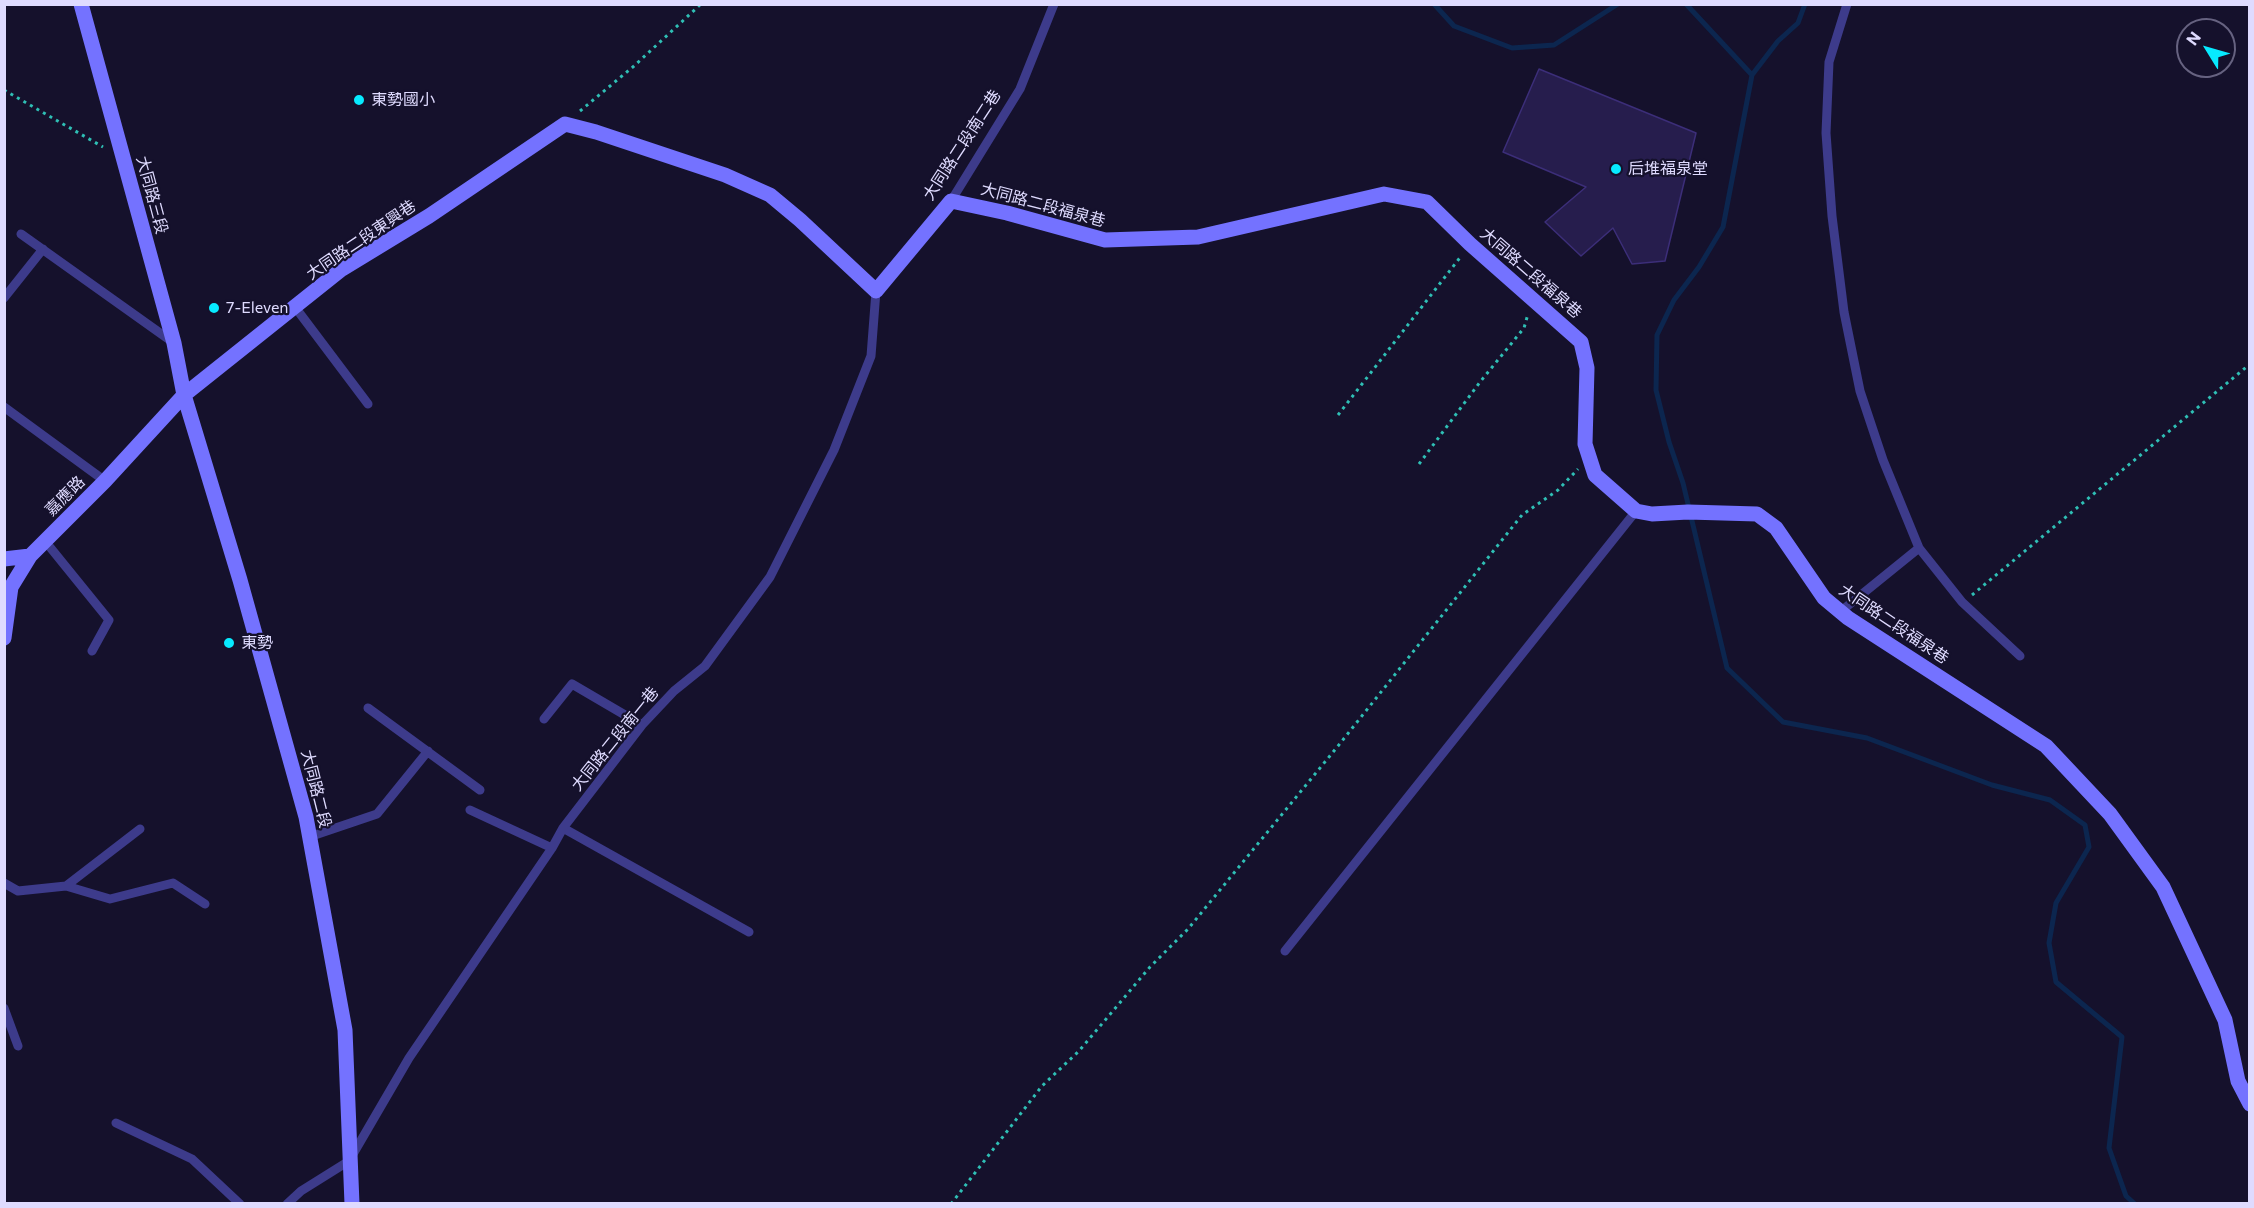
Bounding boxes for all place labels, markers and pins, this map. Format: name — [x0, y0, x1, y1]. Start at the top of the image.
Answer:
place label: 東勢國小 — [371, 90, 435, 110]
marker: 東勢國小 — [352, 93, 366, 107]
place label: 后堆福泉堂 — [1628, 159, 1708, 179]
marker: 后堆福泉堂 — [1609, 162, 1623, 176]
place label: 7-Eleven — [226, 298, 289, 318]
marker: 7-Eleven — [207, 301, 221, 315]
place label: 東勢 — [241, 633, 273, 653]
marker: 東勢 — [222, 636, 236, 650]

